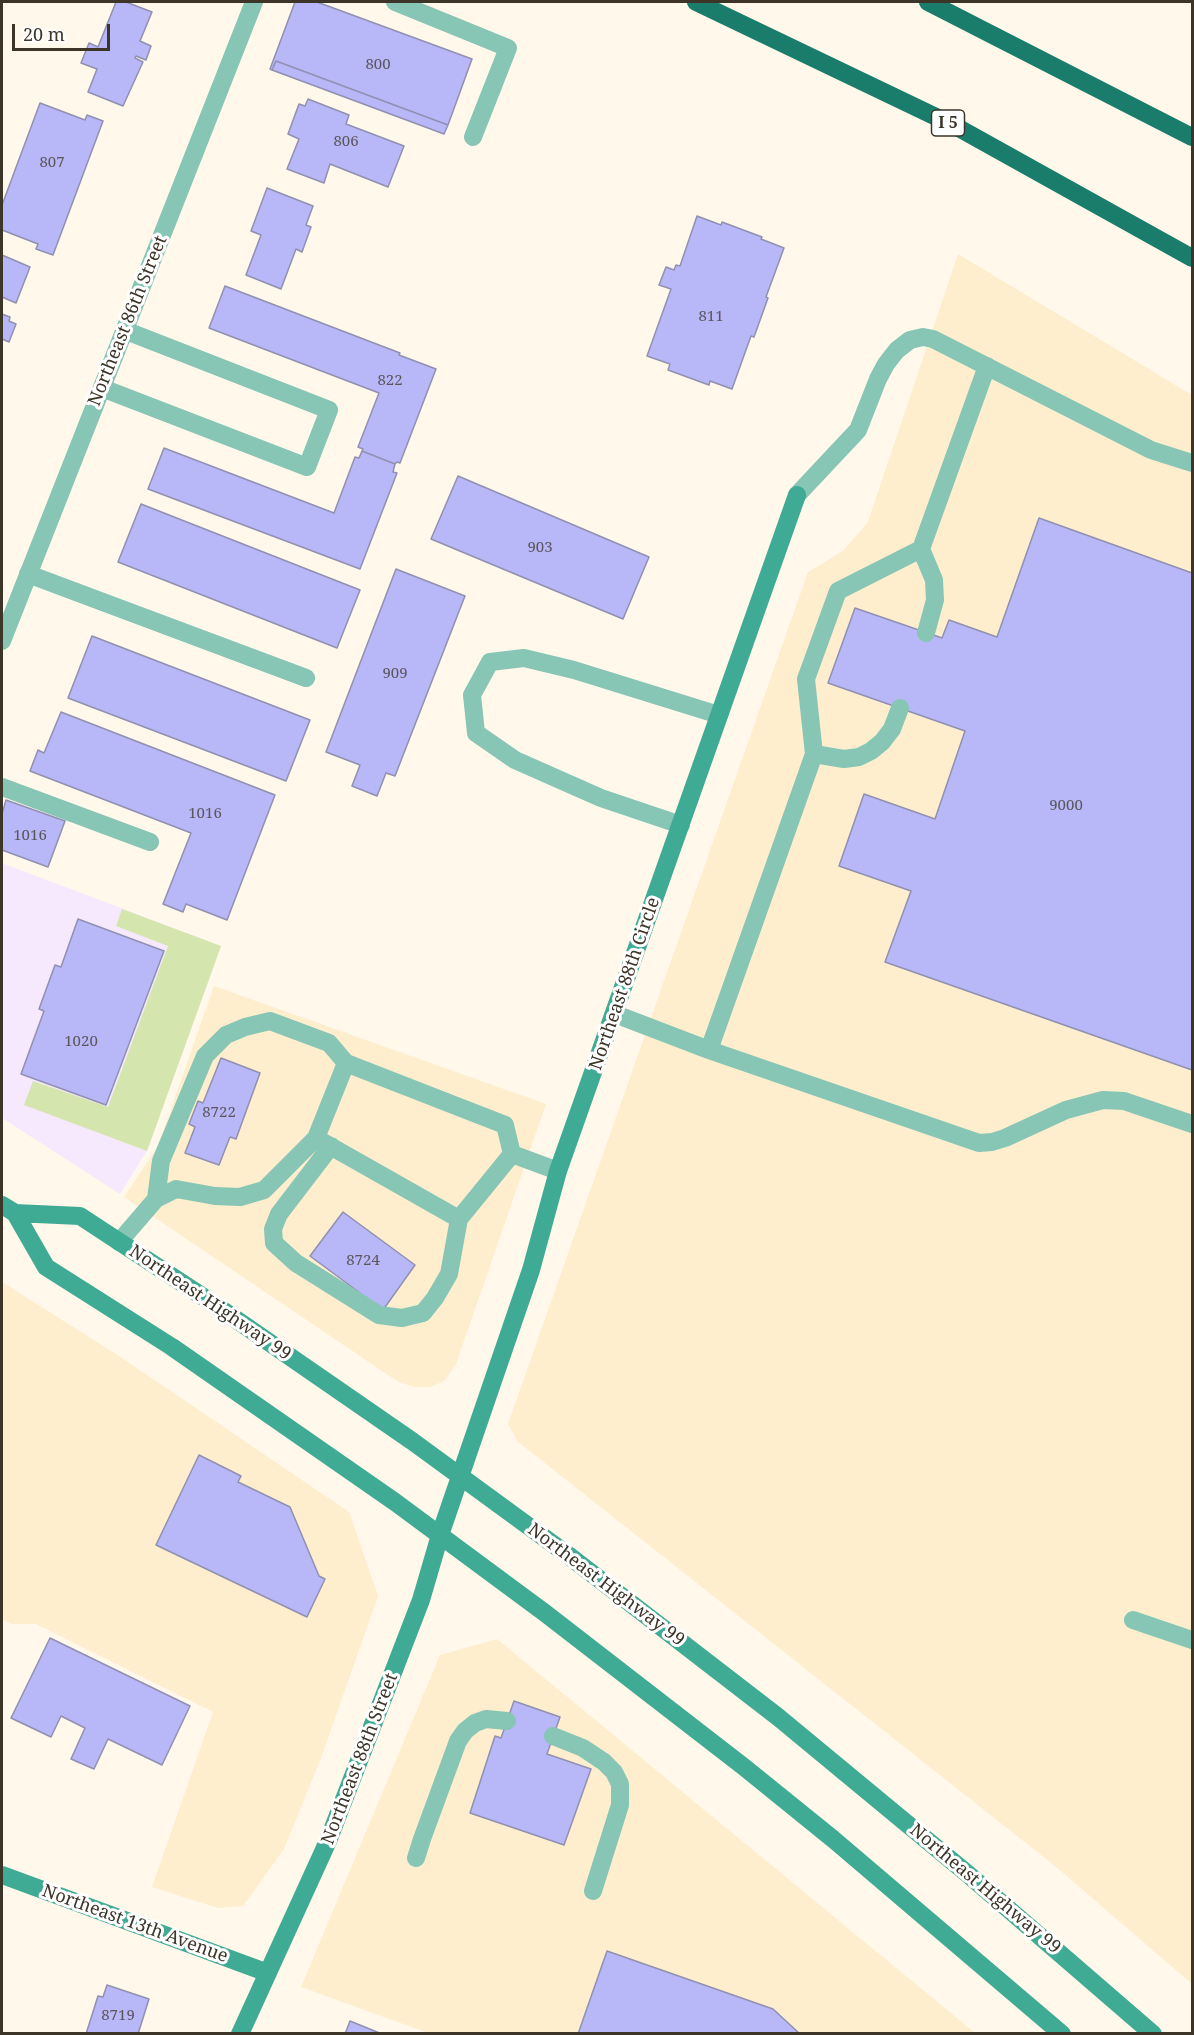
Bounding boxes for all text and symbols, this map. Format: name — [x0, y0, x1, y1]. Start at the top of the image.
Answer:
scale bar — [15, 12, 112, 50]
text: 20 m — [23, 22, 65, 46]
house number: 800 — [365, 56, 391, 74]
road number: I 5 — [932, 110, 964, 136]
house number: 806 — [333, 133, 359, 151]
house number: 807 — [39, 154, 65, 172]
street label: Northeast 86th Street — [84, 233, 172, 409]
house number: 811 — [698, 308, 724, 326]
house number: 822 — [377, 372, 403, 390]
house number: 903 — [527, 539, 553, 557]
house number: 909 — [382, 665, 408, 683]
house number: 9000 — [1049, 797, 1083, 815]
house number: 1016 — [188, 805, 222, 823]
house number: 1016 — [13, 827, 47, 845]
street label: Northeast 88th Circle — [585, 895, 665, 1073]
house number: 1020 — [64, 1033, 98, 1051]
house number: 8722 — [202, 1104, 236, 1122]
street label: Northeast Highway 99 — [125, 1241, 295, 1365]
house number: 8724 — [346, 1252, 380, 1270]
street label: Northeast Highway 99 — [523, 1519, 689, 1651]
street label: Northeast 88th Street — [317, 1670, 403, 1848]
street label: Northeast Highway 99 — [905, 1819, 1065, 1959]
street label: Northeast 13th Avenue — [39, 1880, 231, 1968]
house number: 8719 — [101, 2007, 135, 2025]

